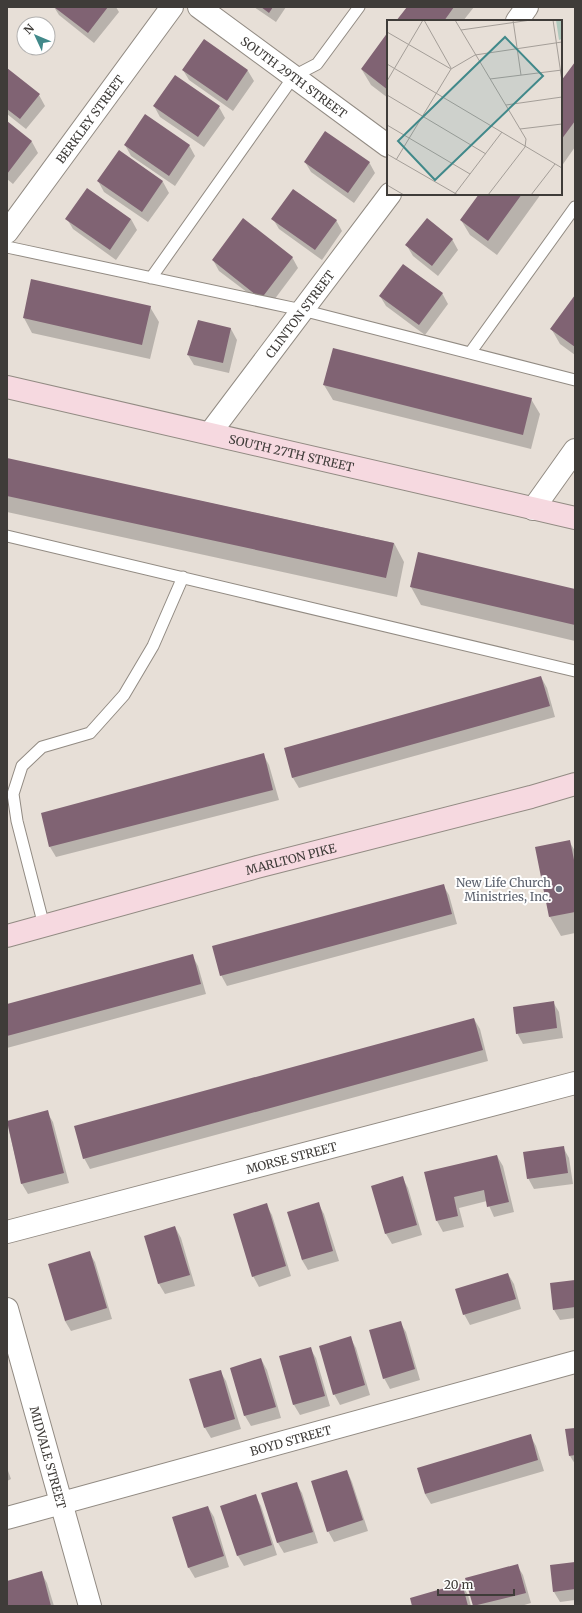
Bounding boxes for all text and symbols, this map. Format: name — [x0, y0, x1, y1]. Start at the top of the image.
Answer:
north arrow — [16, 16, 56, 56]
inset map — [387, 20, 562, 195]
text: N — [21, 21, 37, 37]
street label: SOUTH 29TH STREET — [238, 33, 351, 121]
street label: BERKLEY STREET — [53, 72, 127, 166]
street label: CLINTON STREET — [262, 267, 338, 361]
street label: SOUTH 27TH STREET — [228, 431, 356, 474]
street label: MARLTON PIKE — [244, 840, 338, 877]
place label: New Life Church Ministries, Inc. — [456, 875, 551, 904]
marker: New Life Church Ministries, Inc. — [554, 884, 564, 894]
street label: MORSE STREET — [244, 1138, 339, 1176]
street label: MIDVALE STREET — [27, 1404, 70, 1511]
street label: BOYD STREET — [248, 1422, 334, 1458]
scale bar — [438, 1571, 514, 1597]
text: 20 m — [444, 1577, 473, 1592]

